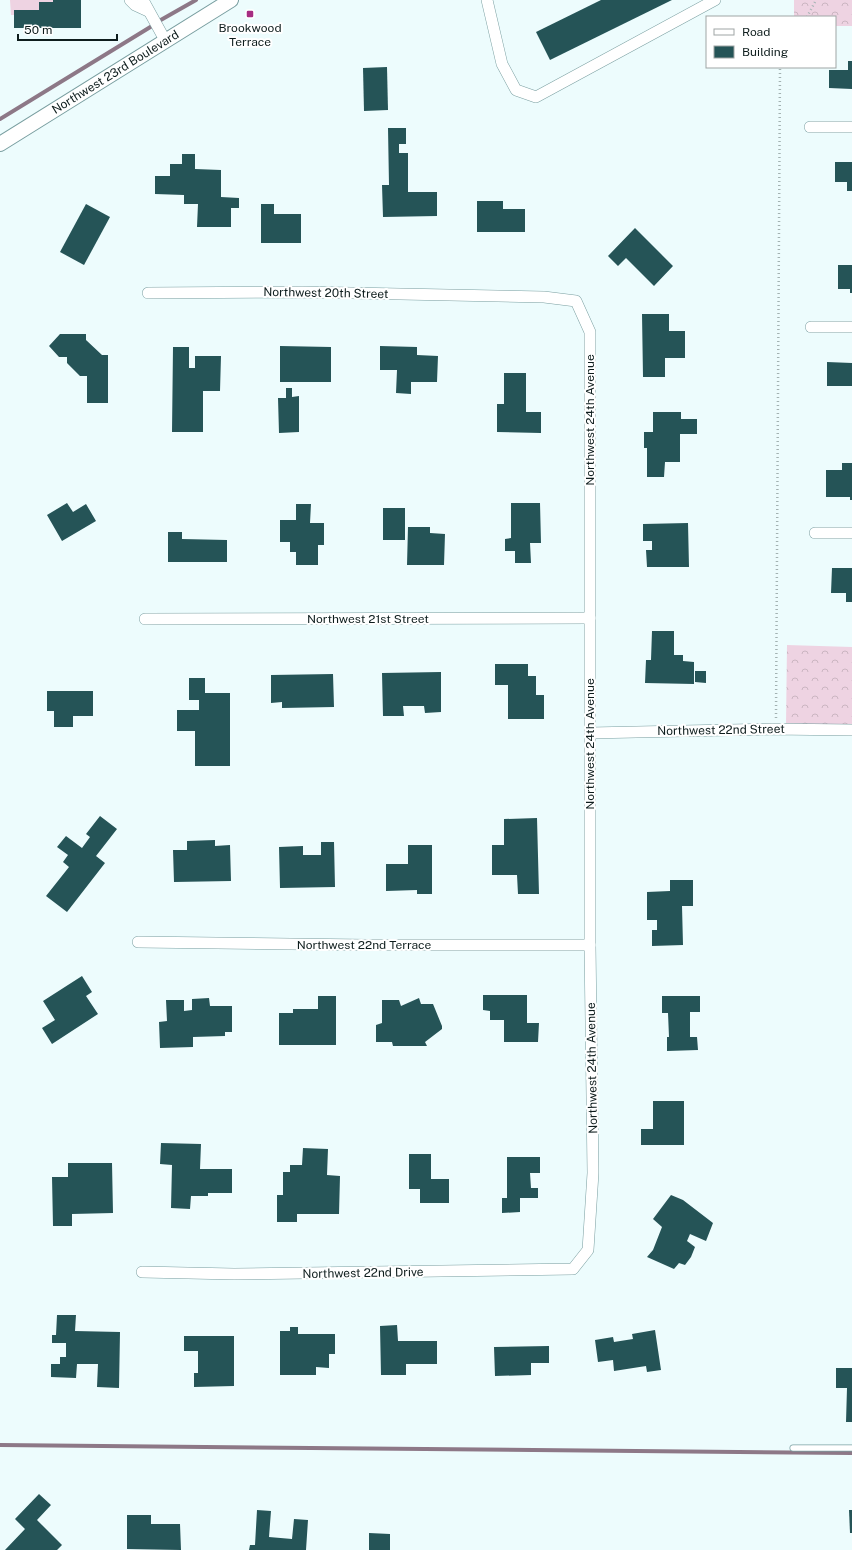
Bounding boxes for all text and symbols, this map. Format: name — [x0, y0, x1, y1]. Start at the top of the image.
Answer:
marker: Brookwood Terrace — [245, 9, 255, 19]
scale bar — [18, 16, 117, 42]
legend — [706, 16, 836, 68]
place label: Brookwood Terrace — [218, 21, 282, 49]
text: 50 m — [24, 23, 52, 37]
text: Road — [742, 25, 770, 39]
street label: Northwest 23rd Boulevard — [49, 27, 181, 117]
text: Building — [742, 45, 788, 59]
street label: Northwest 20th Street — [263, 285, 389, 301]
street label: Northwest 24th Avenue — [583, 354, 597, 486]
street label: Northwest 21st Street — [307, 612, 429, 626]
street label: Northwest 24th Avenue — [583, 678, 597, 810]
street label: Northwest 22nd Street — [657, 722, 785, 738]
street label: Northwest 22nd Terrace — [297, 938, 432, 952]
street label: Northwest 24th Avenue — [584, 1002, 600, 1134]
street label: Northwest 22nd Drive — [302, 1265, 424, 1281]

